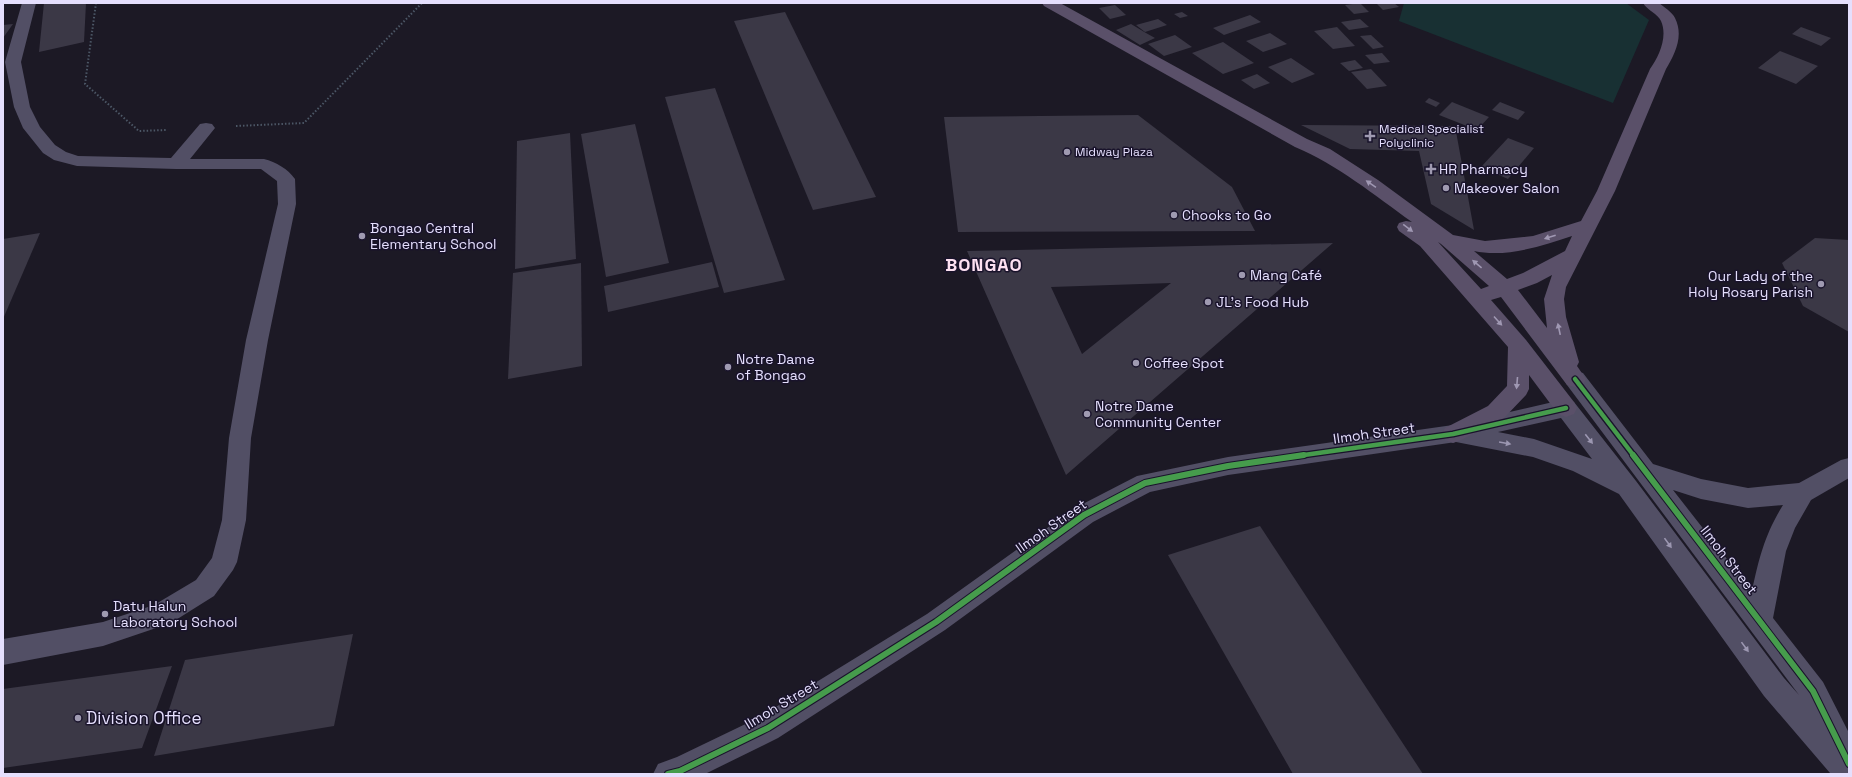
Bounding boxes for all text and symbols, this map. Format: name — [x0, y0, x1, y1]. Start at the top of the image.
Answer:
place label: Medical Specialist Polyclinic — [1379, 121, 1484, 151]
marker: Medical Specialist Polyclinic — [1364, 130, 1376, 142]
place label: Midway Plaza — [1075, 144, 1153, 160]
marker: Midway Plaza — [1062, 147, 1072, 157]
place label: HR Pharmacy — [1439, 160, 1528, 178]
marker: HR Pharmacy — [1426, 164, 1436, 174]
place label: Makeover Salon — [1454, 179, 1560, 197]
one-way arrow — [1366, 180, 1377, 188]
marker: Makeover Salon — [1441, 183, 1451, 193]
place label: Chooks to Go — [1182, 206, 1272, 224]
marker: Chooks to Go — [1169, 210, 1179, 220]
place label: Bongao Central Elementary School — [370, 219, 496, 253]
one-way arrow — [1402, 224, 1413, 232]
marker: Bongao Central Elementary School — [357, 231, 367, 241]
one-way arrow — [1544, 235, 1556, 241]
district label: BONGAO — [945, 253, 1023, 276]
one-way arrow — [1471, 259, 1482, 268]
place label: Mang Café — [1250, 266, 1322, 284]
place label: Our Lady of the Holy Rosary Parish — [1688, 267, 1813, 301]
marker: Mang Café — [1237, 270, 1247, 280]
marker: Our Lady of the Holy Rosary Parish — [1816, 279, 1826, 289]
place label: JL's Food Hub — [1216, 293, 1309, 311]
marker: JL's Food Hub — [1203, 297, 1213, 307]
one-way arrow — [1493, 316, 1503, 326]
one-way arrow — [1555, 323, 1561, 335]
place label: Notre Dame of Bongao — [736, 350, 815, 384]
place label: Coffee Spot — [1144, 354, 1224, 372]
marker: Coffee Spot — [1131, 358, 1141, 368]
marker: Notre Dame of Bongao — [723, 362, 733, 372]
one-way arrow — [1514, 377, 1521, 390]
place label: Notre Dame Community Center — [1095, 397, 1221, 431]
marker: Notre Dame Community Center — [1082, 409, 1092, 419]
street label: Ilmoh Street — [1332, 418, 1416, 448]
one-way arrow — [1585, 434, 1593, 444]
one-way arrow — [1499, 440, 1511, 446]
street label: Ilmoh Street — [1012, 495, 1090, 557]
street label: Ilmoh Street — [1697, 522, 1761, 598]
one-way arrow — [1664, 537, 1672, 548]
place label: Datu Halun Laboratory School — [113, 597, 238, 631]
marker: Datu Halun Laboratory School — [100, 609, 110, 619]
one-way arrow — [1741, 642, 1749, 653]
street label: Ilmoh Street — [741, 675, 821, 733]
place label: Division Office — [86, 707, 202, 729]
marker: Division Office — [73, 713, 83, 723]

